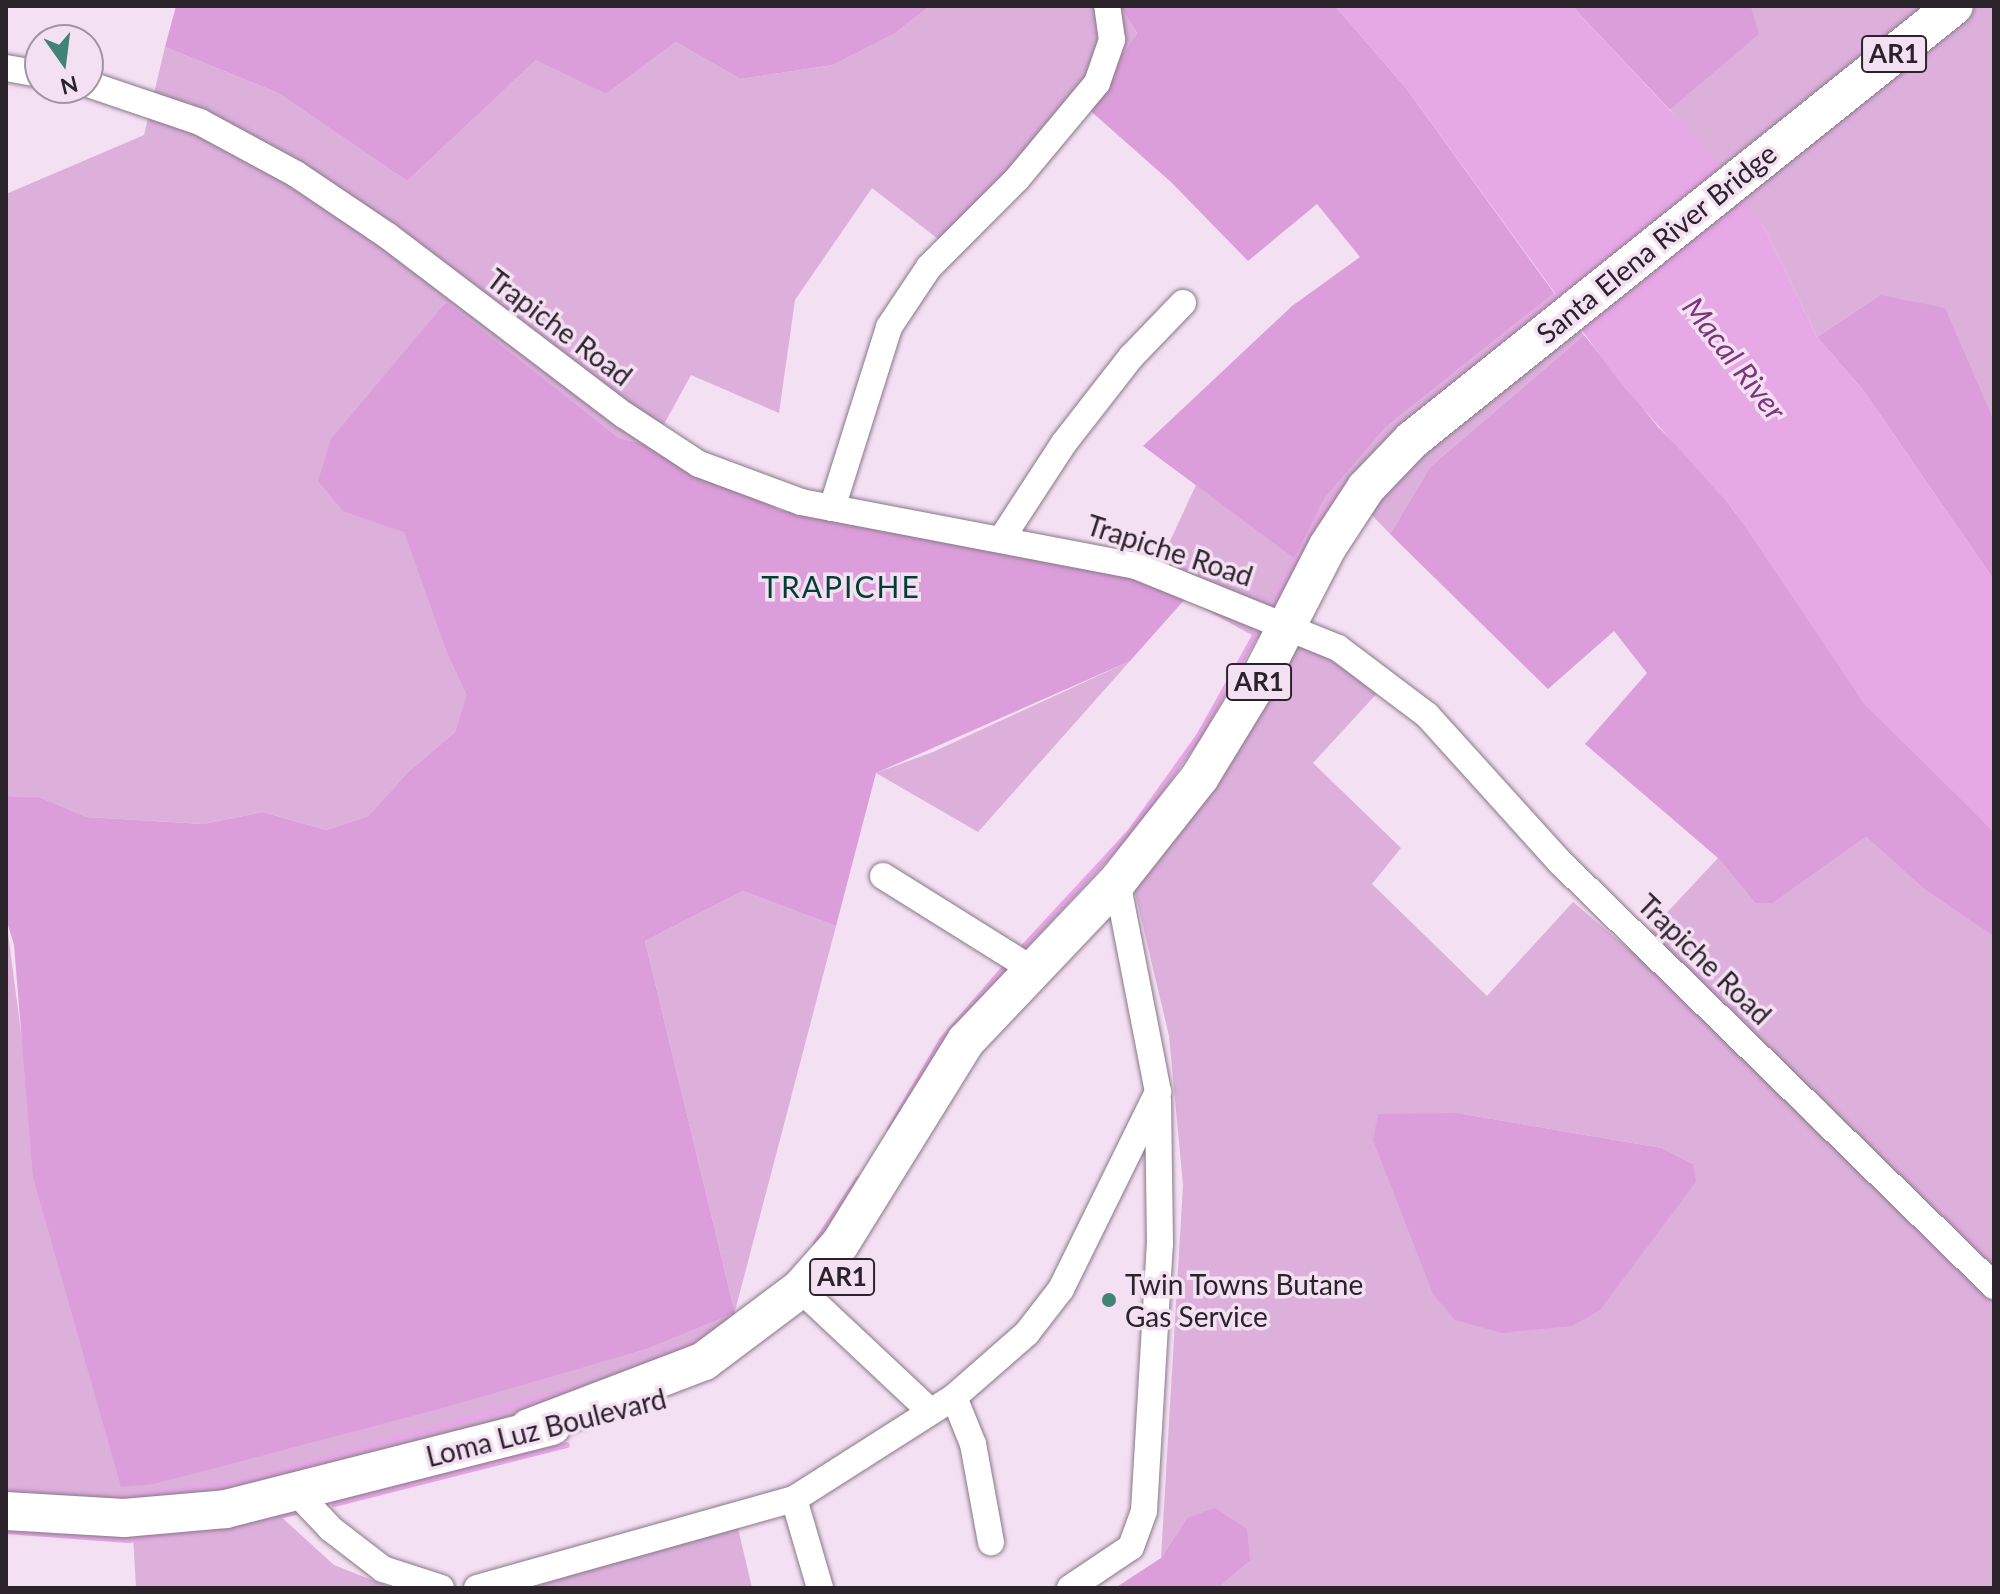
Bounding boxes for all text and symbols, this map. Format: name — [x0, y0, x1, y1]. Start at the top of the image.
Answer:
north arrow — [24, 24, 104, 104]
road number: AR1 — [1860, 32, 1928, 76]
text: N — [58, 71, 81, 101]
street label: Santa Elena River Bridge — [1529, 136, 1783, 350]
street label: Trapiche Road — [481, 262, 639, 392]
water label: Macal River — [1676, 289, 1794, 427]
street label: Trapiche Road — [1083, 507, 1257, 593]
district label: TRAPICHE — [761, 568, 921, 604]
road number: AR1 — [1225, 660, 1293, 704]
street label: Trapiche Road — [1631, 887, 1779, 1031]
road number: AR1 — [808, 1255, 876, 1299]
place label: Twin Towns Butane Gas Service — [1125, 1267, 1364, 1333]
marker: Twin Towns Butane Gas Service — [1100, 1291, 1118, 1309]
street label: Loma Luz Boulevard — [422, 1381, 670, 1473]

